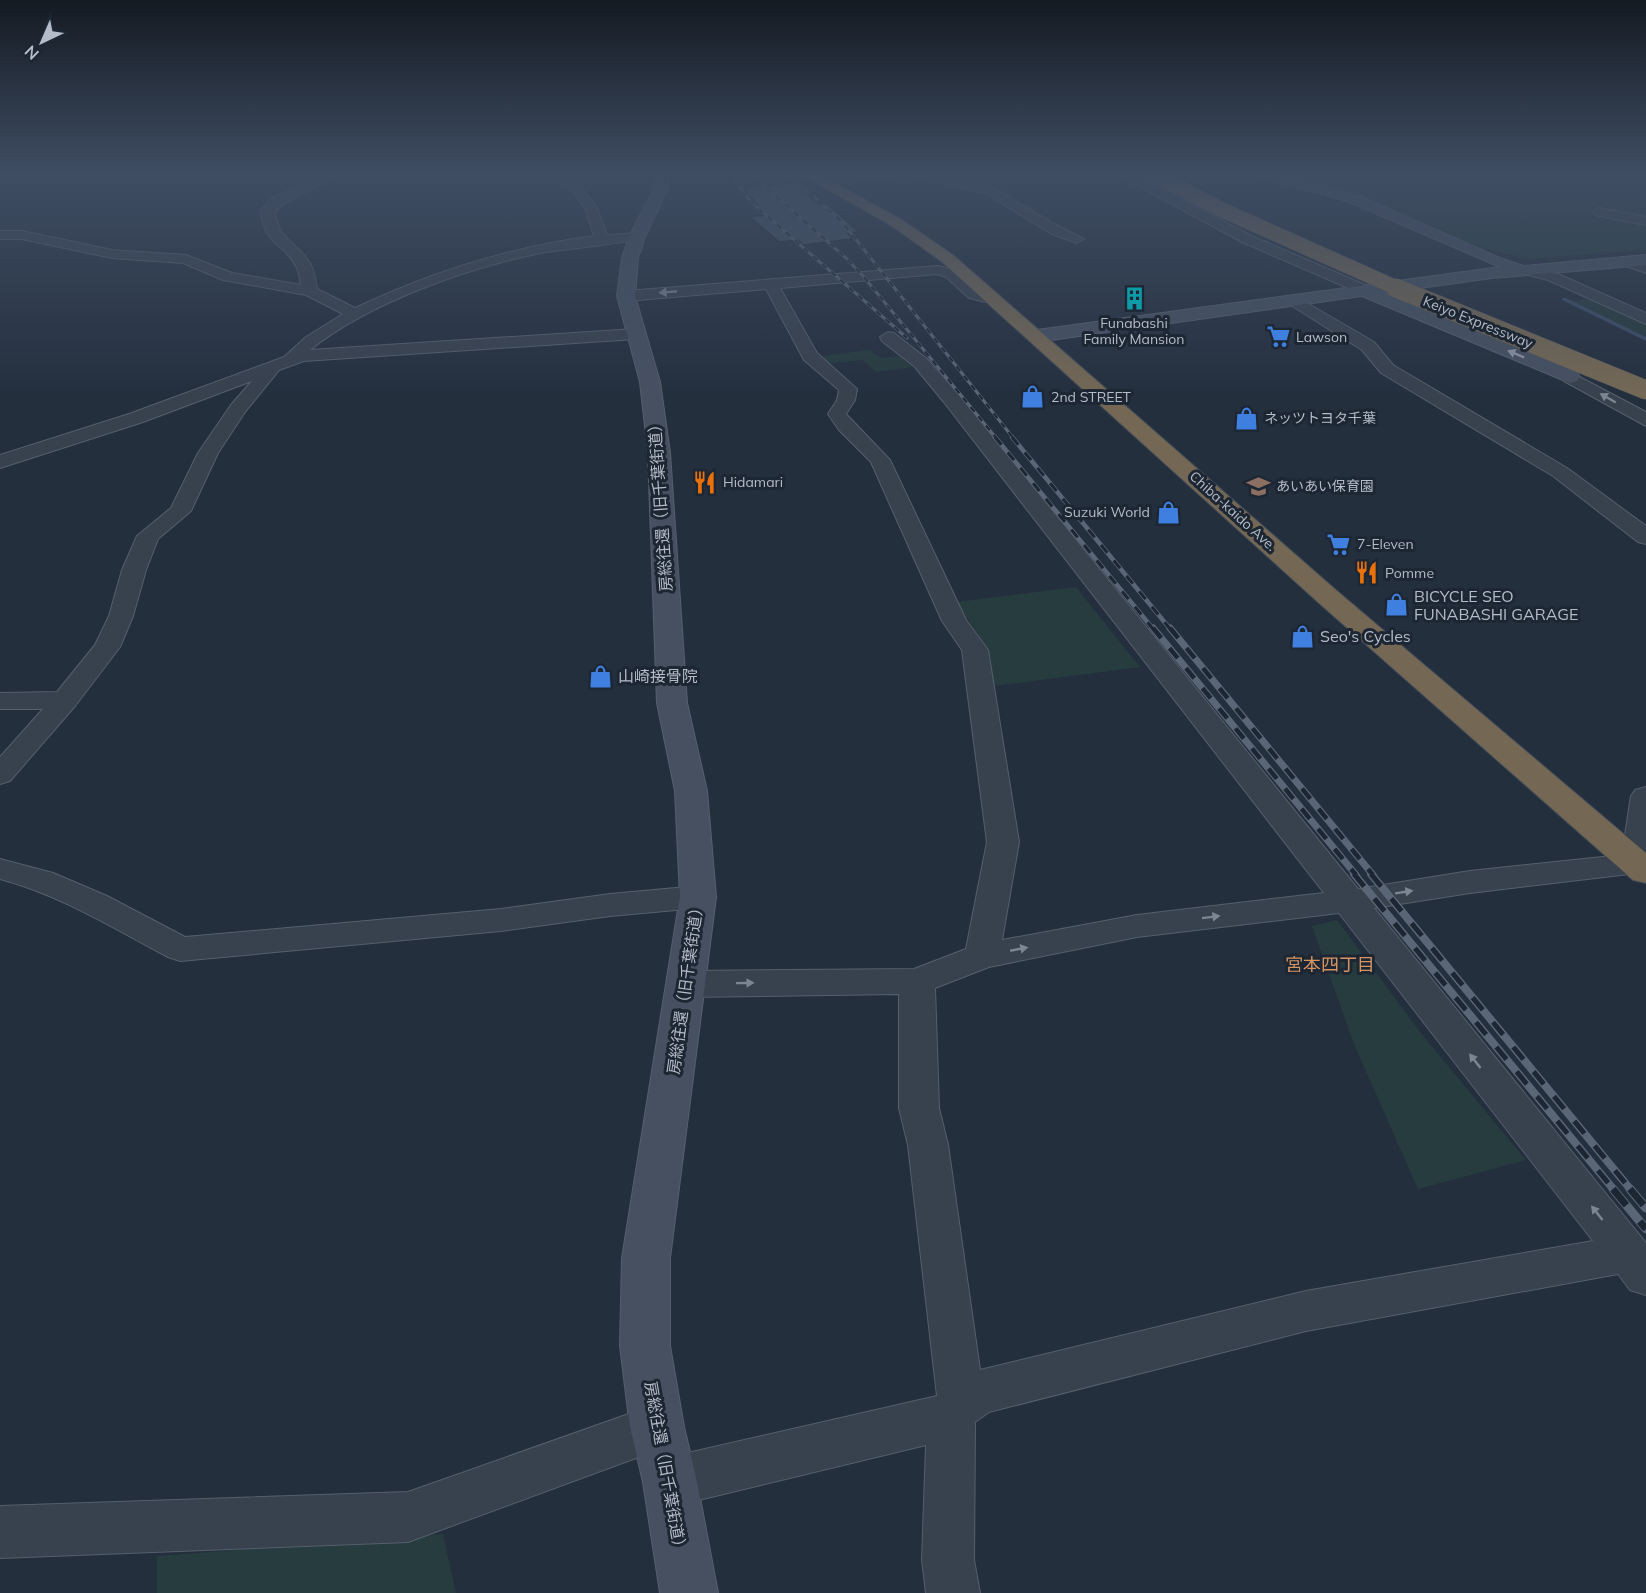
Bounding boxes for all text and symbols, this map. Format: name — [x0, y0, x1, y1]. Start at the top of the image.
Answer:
north arrow — [12, 12, 72, 72]
text: N — [20, 41, 43, 64]
building icon: Funabashi Family Mansion — [1121, 286, 1147, 312]
one-way arrow — [659, 287, 678, 297]
street label: Keiyo Expressway — [1420, 292, 1536, 352]
place label: Funabashi Family Mansion — [1083, 314, 1185, 348]
supermarket icon: Lawson — [1265, 324, 1291, 350]
place label: Lawson — [1296, 328, 1347, 346]
one-way arrow — [1507, 349, 1525, 359]
shop icon: 2nd STREET — [1020, 384, 1046, 410]
place label: 2nd STREET — [1051, 388, 1132, 406]
one-way arrow — [1600, 393, 1616, 404]
shop icon: ネッツトヨタ千葉 — [1233, 405, 1259, 431]
place label: ネッツトヨタ千葉 — [1264, 409, 1376, 427]
street label: 房総往還（旧千葉街道） — [644, 416, 676, 592]
street label: Chiba-kaido Ave. — [1186, 467, 1280, 555]
restaurant icon: Hidamari — [692, 469, 718, 495]
place label: Hidamari — [723, 473, 783, 491]
school or university icon: あいあい保育園 — [1245, 473, 1271, 499]
place label: あいあい保育園 — [1276, 477, 1374, 495]
shop icon: Suzuki World — [1155, 499, 1181, 525]
place label: Suzuki World — [1064, 503, 1150, 521]
supermarket icon: 7-Eleven — [1326, 531, 1352, 557]
place label: 7-Eleven — [1357, 535, 1414, 553]
restaurant icon: Pomme — [1354, 560, 1380, 586]
place label: Pomme — [1385, 564, 1434, 582]
place label: BICYCLE SEO FUNABASHI GARAGE — [1414, 586, 1578, 624]
shop icon: BICYCLE SEO FUNABASHI GARAGE — [1383, 592, 1409, 618]
shop icon: Seo's Cycles — [1289, 623, 1315, 649]
place label: Seo's Cycles — [1320, 626, 1411, 646]
shop icon: 山崎接骨院 — [587, 663, 613, 689]
place label: 山崎接骨院 — [618, 666, 698, 686]
one-way arrow — [1395, 888, 1414, 897]
street label: 房総往還（旧千葉街道） — [663, 898, 707, 1076]
one-way arrow — [1201, 912, 1220, 922]
one-way arrow — [1009, 944, 1028, 953]
district label: 宮本四丁目 — [1285, 953, 1375, 976]
one-way arrow — [735, 978, 754, 988]
one-way arrow — [1470, 1053, 1482, 1068]
one-way arrow — [1591, 1206, 1603, 1221]
street label: 房総往還（旧千葉街道） — [641, 1380, 691, 1556]

